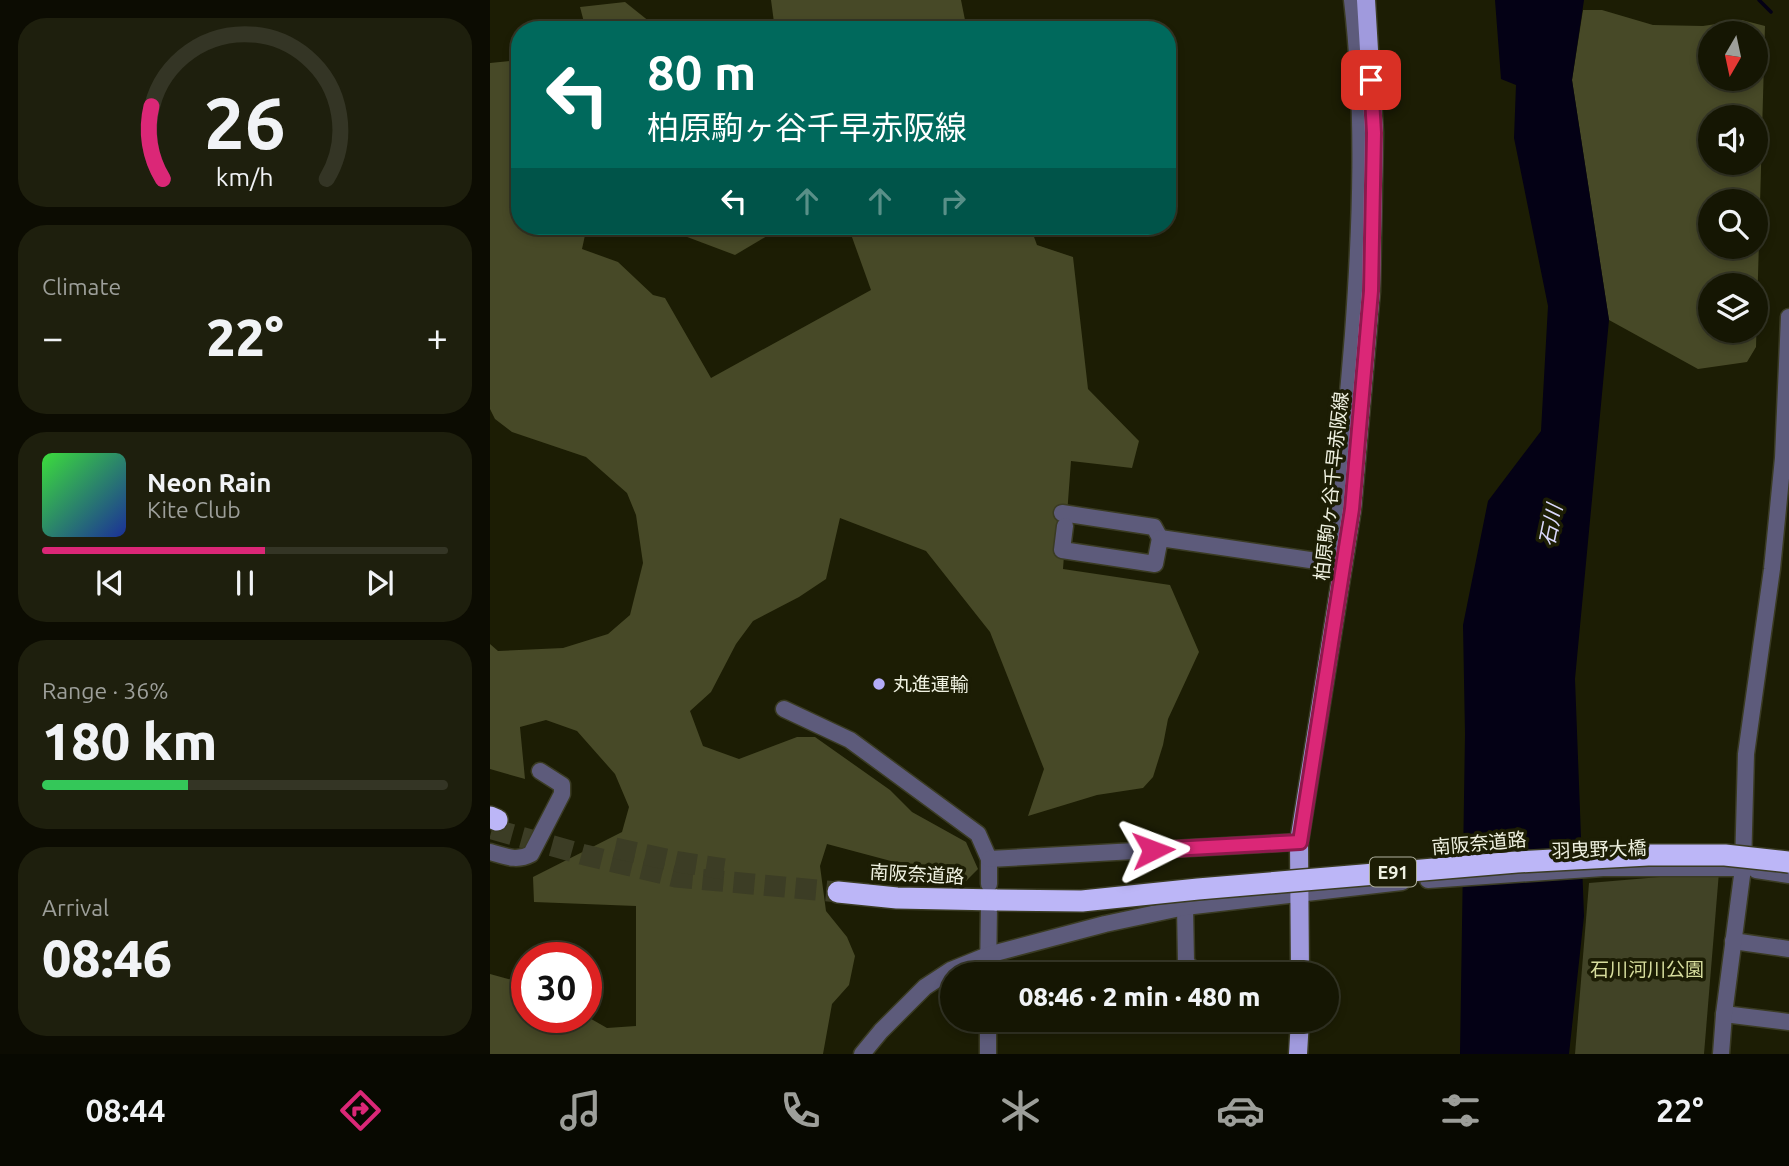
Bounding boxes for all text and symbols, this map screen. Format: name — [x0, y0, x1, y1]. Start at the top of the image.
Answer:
north arrow — [1698, 21, 1768, 91]
map controls — [1698, 21, 1768, 343]
text: 80 m — [647, 44, 756, 99]
icon: left — [532, 49, 623, 140]
pin — [1341, 50, 1401, 110]
icon: arrive — [1352, 61, 1390, 99]
text: 26 — [204, 81, 286, 163]
button: sound — [1698, 105, 1768, 175]
text: 柏原駒ヶ谷千早赤阪線 — [647, 109, 967, 145]
text: km/h — [216, 162, 274, 190]
icon: left — [715, 182, 753, 220]
icon: ahead — [788, 182, 826, 220]
icon: ahead — [861, 182, 899, 220]
icon: right — [934, 182, 972, 220]
button: search — [1698, 189, 1768, 259]
button: layers — [1698, 273, 1768, 343]
text: Climate — [42, 274, 121, 299]
text: 22° — [206, 308, 284, 366]
text: − — [42, 316, 63, 358]
text: + — [427, 316, 448, 358]
street label: 柏原駒ヶ谷千早赤阪線 — [1310, 390, 1352, 582]
text: Neon Rain — [147, 468, 272, 497]
text: Kite Club — [147, 497, 241, 522]
water label: 石川 — [1534, 500, 1567, 548]
icon: previous — [91, 564, 129, 602]
icon: pause — [226, 564, 264, 602]
icon: next — [361, 564, 399, 602]
place label: 丸進運輸 — [893, 673, 969, 695]
marker: 丸進運輸 — [871, 676, 887, 692]
text: Range · 36% — [42, 678, 169, 703]
text: 180 km — [42, 712, 217, 770]
position arrow — [1116, 813, 1190, 887]
street label: 南阪奈道路 — [1431, 828, 1527, 858]
street label: 羽曳野大橋 — [1551, 836, 1647, 862]
road number: E91 — [1370, 858, 1416, 886]
street label: 南阪奈道路 — [869, 861, 965, 887]
text: Arrival — [42, 895, 109, 920]
text: 08:46 — [42, 929, 172, 987]
speed limit sign: 30 — [511, 942, 602, 1033]
park label: 石川河川公園 — [1590, 958, 1704, 980]
text: 08:46 · 2 min · 480 m — [1019, 982, 1260, 1011]
icon: directions — [336, 1086, 385, 1135]
icon: music — [556, 1086, 605, 1135]
icon: phone — [776, 1086, 825, 1135]
icon: climate — [996, 1086, 1045, 1135]
icon: car — [1216, 1086, 1265, 1135]
icon: filters — [1436, 1086, 1485, 1135]
text: 08:44 — [85, 1092, 166, 1128]
text: 22° — [1656, 1092, 1704, 1128]

